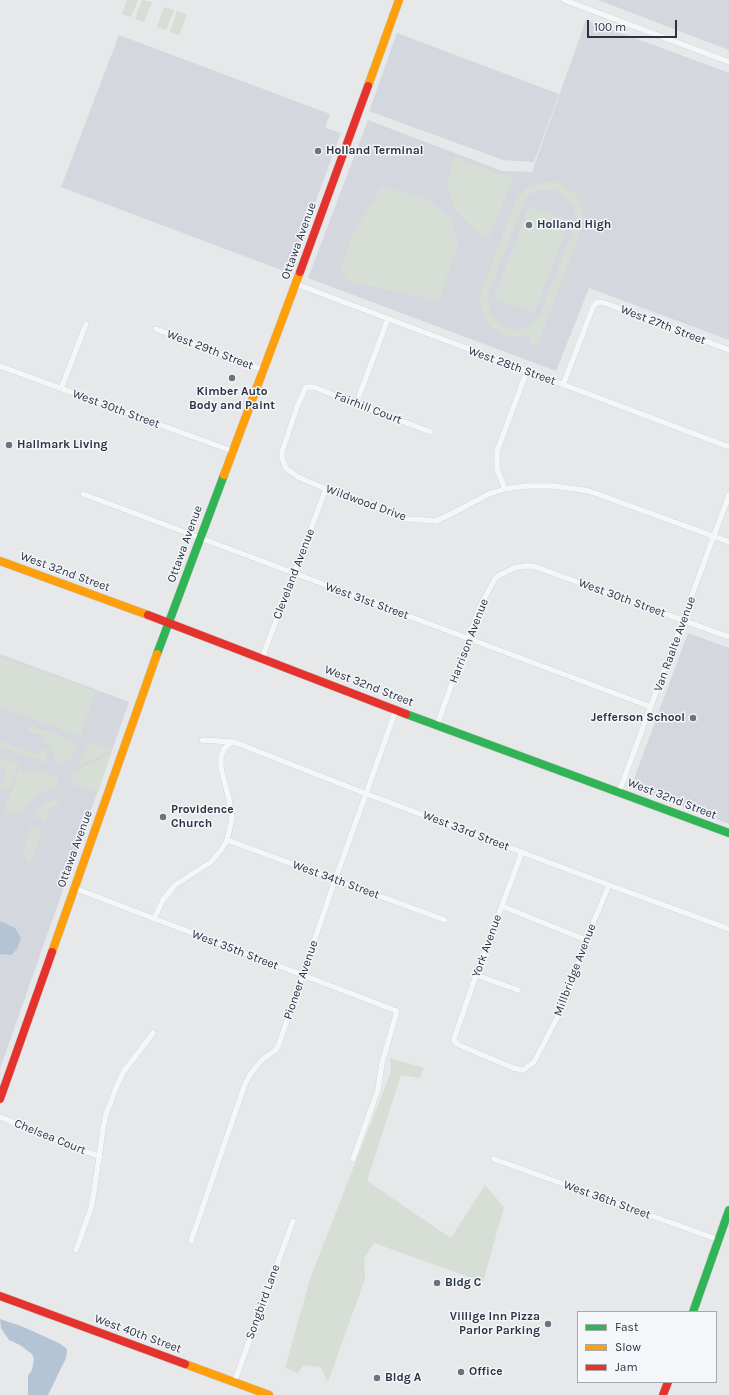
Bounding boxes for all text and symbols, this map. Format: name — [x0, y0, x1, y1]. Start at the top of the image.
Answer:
scale bar — [589, 12, 679, 38]
text: 100 m — [594, 20, 626, 34]
place label: Holland Terminal — [326, 144, 423, 158]
marker: Holland Terminal — [313, 146, 323, 156]
street label: Ottawa Avenue — [278, 200, 320, 282]
place label: Holland High — [537, 218, 611, 232]
marker: Holland High — [524, 220, 534, 230]
street label: West 27th Street — [618, 302, 708, 348]
street label: West 29th Street — [165, 327, 255, 373]
street label: West 28th Street — [466, 343, 558, 389]
marker: Kimber Auto Body and Paint — [227, 373, 237, 383]
place label: Kimber Auto Body and Paint — [189, 385, 275, 413]
street label: West 30th Street — [70, 387, 162, 431]
street label: Fairhill Court — [332, 389, 404, 427]
place label: Hallmark Living — [17, 438, 108, 452]
marker: Hallmark Living — [4, 440, 14, 450]
street label: Wildwood Drive — [324, 482, 408, 524]
street label: Ottawa Avenue — [164, 503, 206, 585]
street label: Cleveland Avenue — [270, 527, 318, 621]
street label: West 32nd Street — [18, 549, 112, 595]
street label: West 30th Street — [576, 576, 668, 620]
street label: West 31st Street — [323, 579, 411, 623]
street label: Van Raalte Avenue — [651, 595, 699, 693]
street label: Harrison Avenue — [446, 597, 492, 685]
street label: West 32nd Street — [322, 662, 416, 710]
place label: Jefferson School — [591, 711, 685, 725]
marker: Jefferson School — [688, 713, 698, 723]
street label: West 32nd Street — [625, 775, 719, 823]
place label: Providence Church — [171, 803, 234, 831]
street label: Ottawa Avenue — [54, 808, 96, 890]
street label: West 33rd Street — [421, 808, 511, 854]
marker: Providence Church — [158, 812, 168, 822]
street label: West 34th Street — [291, 858, 381, 902]
street label: York Avenue — [469, 913, 505, 979]
street label: Millbridge Avenue — [551, 922, 599, 1018]
street label: West 35th Street — [190, 927, 280, 973]
street label: Pioneer Avenue — [281, 938, 321, 1022]
street label: Chelsea Court — [12, 1116, 88, 1158]
street label: West 36th Street — [561, 1178, 653, 1222]
street label: Songbird Lane — [243, 1263, 283, 1341]
place label: Bldg C — [445, 1276, 481, 1290]
marker: Bldg C — [432, 1278, 442, 1288]
place label: Villige Inn Pizza Parlor Parking — [450, 1310, 540, 1338]
legend — [577, 1311, 717, 1383]
street label: West 40th Street — [93, 1312, 183, 1356]
marker: Villige Inn Pizza Parlor Parking — [543, 1319, 553, 1329]
text: Fast — [615, 1320, 638, 1334]
text: Slow — [615, 1340, 641, 1354]
text: Jam — [615, 1360, 638, 1374]
place label: Office — [469, 1365, 503, 1379]
marker: Office — [456, 1367, 466, 1377]
place label: Bldg A — [385, 1371, 421, 1385]
marker: Bldg A — [372, 1373, 382, 1383]

